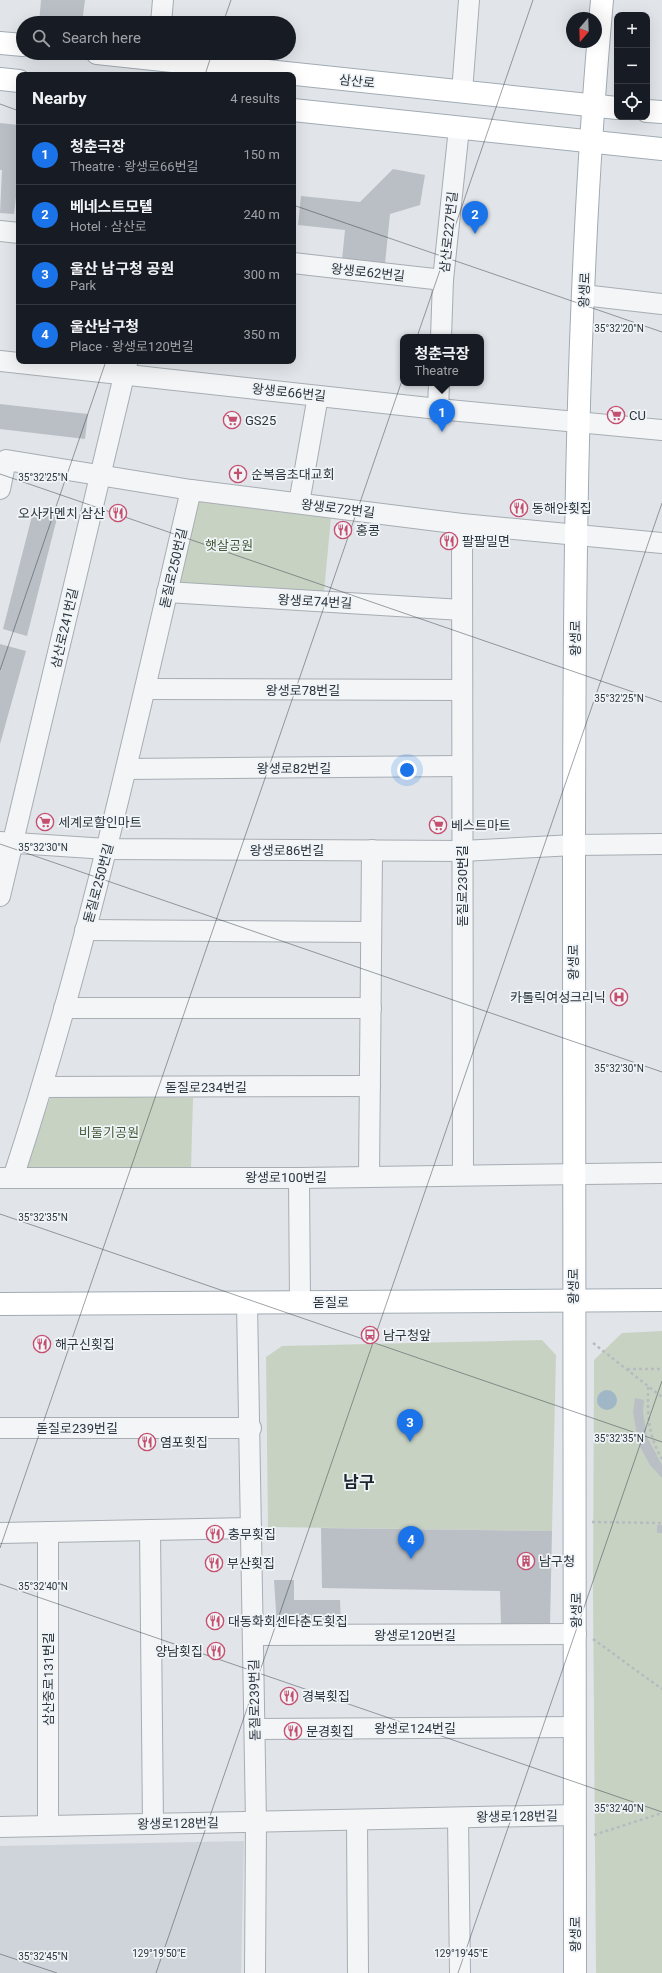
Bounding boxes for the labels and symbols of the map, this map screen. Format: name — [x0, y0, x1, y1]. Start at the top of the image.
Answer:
north arrow — [566, 12, 602, 48]
street label: 삼산로 — [338, 72, 376, 91]
street label: 삼산로227번길 — [437, 191, 460, 273]
pin: 2 — [462, 201, 488, 234]
street label: 왕생로62번길 — [330, 261, 406, 284]
street label: 왕생로 — [576, 272, 593, 308]
text: 35°32'20"N — [594, 323, 644, 334]
street label: 왕생로66번길 — [251, 381, 327, 404]
pin: 1 — [429, 399, 455, 432]
supermarket icon: CU — [606, 405, 626, 425]
place label: CU — [629, 408, 646, 423]
supermarket icon: GS25 — [222, 410, 242, 430]
place label: GS25 — [245, 413, 276, 428]
church icon: 순복음초대교회 — [228, 464, 248, 484]
place label: 순복음초대교회 — [251, 467, 335, 482]
text: 35°32'25"N — [18, 472, 68, 483]
street label: 왕생로72번길 — [300, 497, 376, 520]
restaurant icon: 동해안횟집 — [509, 498, 529, 518]
place label: 동해안횟집 — [532, 501, 592, 516]
restaurant icon: 오사카멘치 삼산 — [108, 503, 128, 523]
place label: 오사카멘치 삼산 — [18, 506, 105, 521]
restaurant icon: 홍콩 — [333, 520, 353, 540]
place label: 홍콩 — [356, 523, 380, 538]
street label: 돋질로250번길 — [157, 527, 190, 610]
restaurant icon: 팔팔밀면 — [439, 531, 459, 551]
place label: 팔팔밀면 — [462, 534, 510, 549]
park label: 햇살공원 — [205, 538, 253, 553]
street label: 삼산로241번길 — [48, 587, 81, 670]
street label: 왕생로74번길 — [277, 592, 353, 611]
street label: 왕생로 — [568, 620, 583, 656]
street label: 왕생로78번길 — [266, 683, 340, 698]
text: 35°32'25"N — [594, 693, 644, 704]
your location — [397, 760, 417, 780]
street label: 왕생로82번길 — [257, 761, 331, 776]
supermarket icon: 세계로할인마트 — [35, 812, 55, 832]
place label: 세계로할인마트 — [58, 815, 142, 830]
supermarket icon: 베스트마트 — [428, 815, 448, 835]
place label: 베스트마트 — [451, 818, 511, 833]
text: 35°32'30"N — [18, 842, 68, 853]
street label: 돋질로250번길 — [81, 842, 116, 925]
street label: 왕생로86번길 — [250, 843, 324, 858]
street label: 돋질로230번길 — [455, 845, 470, 927]
street label: 왕생로 — [566, 944, 581, 980]
hospital icon: 카톨릭여성크리닉 — [609, 987, 629, 1007]
place label: 카톨릭여성크리닉 — [510, 990, 606, 1005]
text: 35°32'30"N — [594, 1063, 644, 1074]
street label: 돋질로234번길 — [165, 1080, 247, 1095]
park label: 비둘기공원 — [79, 1125, 139, 1140]
street label: 왕생로100번길 — [245, 1170, 327, 1185]
text: 35°32'35"N — [18, 1212, 68, 1223]
street label: 왕생로 — [566, 1268, 581, 1304]
street label: 돋질로 — [313, 1295, 349, 1310]
bus stop icon: 남구청앞 — [360, 1325, 380, 1345]
place label: 남구청앞 — [383, 1328, 431, 1343]
restaurant icon: 해구신횟집 — [32, 1334, 52, 1354]
place label: 해구신횟집 — [55, 1337, 115, 1352]
pin: 3 — [397, 1409, 423, 1442]
street label: 돋질로239번길 — [36, 1421, 118, 1436]
restaurant icon: 염포횟집 — [137, 1432, 157, 1452]
text: 35°32'35"N — [594, 1433, 644, 1444]
place label: 염포횟집 — [160, 1435, 208, 1450]
district label: 남구 — [343, 1472, 375, 1492]
restaurant icon: 충무횟집 — [205, 1524, 225, 1544]
pin: 4 — [398, 1526, 424, 1559]
place label: 충무횟집 — [228, 1527, 276, 1542]
building icon: 남구청 — [516, 1551, 536, 1571]
restaurant icon: 부산횟집 — [204, 1553, 224, 1573]
place label: 남구청 — [539, 1554, 575, 1569]
place label: 부산횟집 — [227, 1556, 275, 1571]
text: 35°32'40"N — [18, 1581, 68, 1592]
street label: 왕생로 — [569, 1592, 584, 1628]
restaurant icon: 대동화회센타춘도횟집 — [205, 1611, 225, 1631]
place label: 대동화회센타춘도횟집 — [228, 1614, 348, 1629]
street label: 왕생로120번길 — [374, 1628, 456, 1643]
street label: 삼산중로131번길 — [41, 1632, 56, 1726]
restaurant icon: 양남횟집 — [206, 1641, 226, 1661]
place label: 양남횟집 — [155, 1644, 203, 1659]
street label: 돋질로239번길 — [246, 1659, 263, 1741]
restaurant icon: 경북횟집 — [279, 1686, 299, 1706]
place label: 경북횟집 — [302, 1689, 350, 1704]
restaurant icon: 문경횟집 — [283, 1721, 303, 1741]
street label: 왕생로124번길 — [374, 1721, 456, 1736]
place label: 문경횟집 — [306, 1724, 354, 1739]
text: 35°32'40"N — [594, 1803, 644, 1814]
street label: 왕생로128번길 — [476, 1808, 558, 1825]
street label: 왕생로128번길 — [137, 1815, 219, 1832]
street label: 왕생로 — [568, 1916, 583, 1952]
text: 129°19'50"E — [132, 1948, 186, 1959]
text: 129°19'45"E — [434, 1948, 488, 1959]
text: 35°32'45"N — [18, 1951, 68, 1962]

